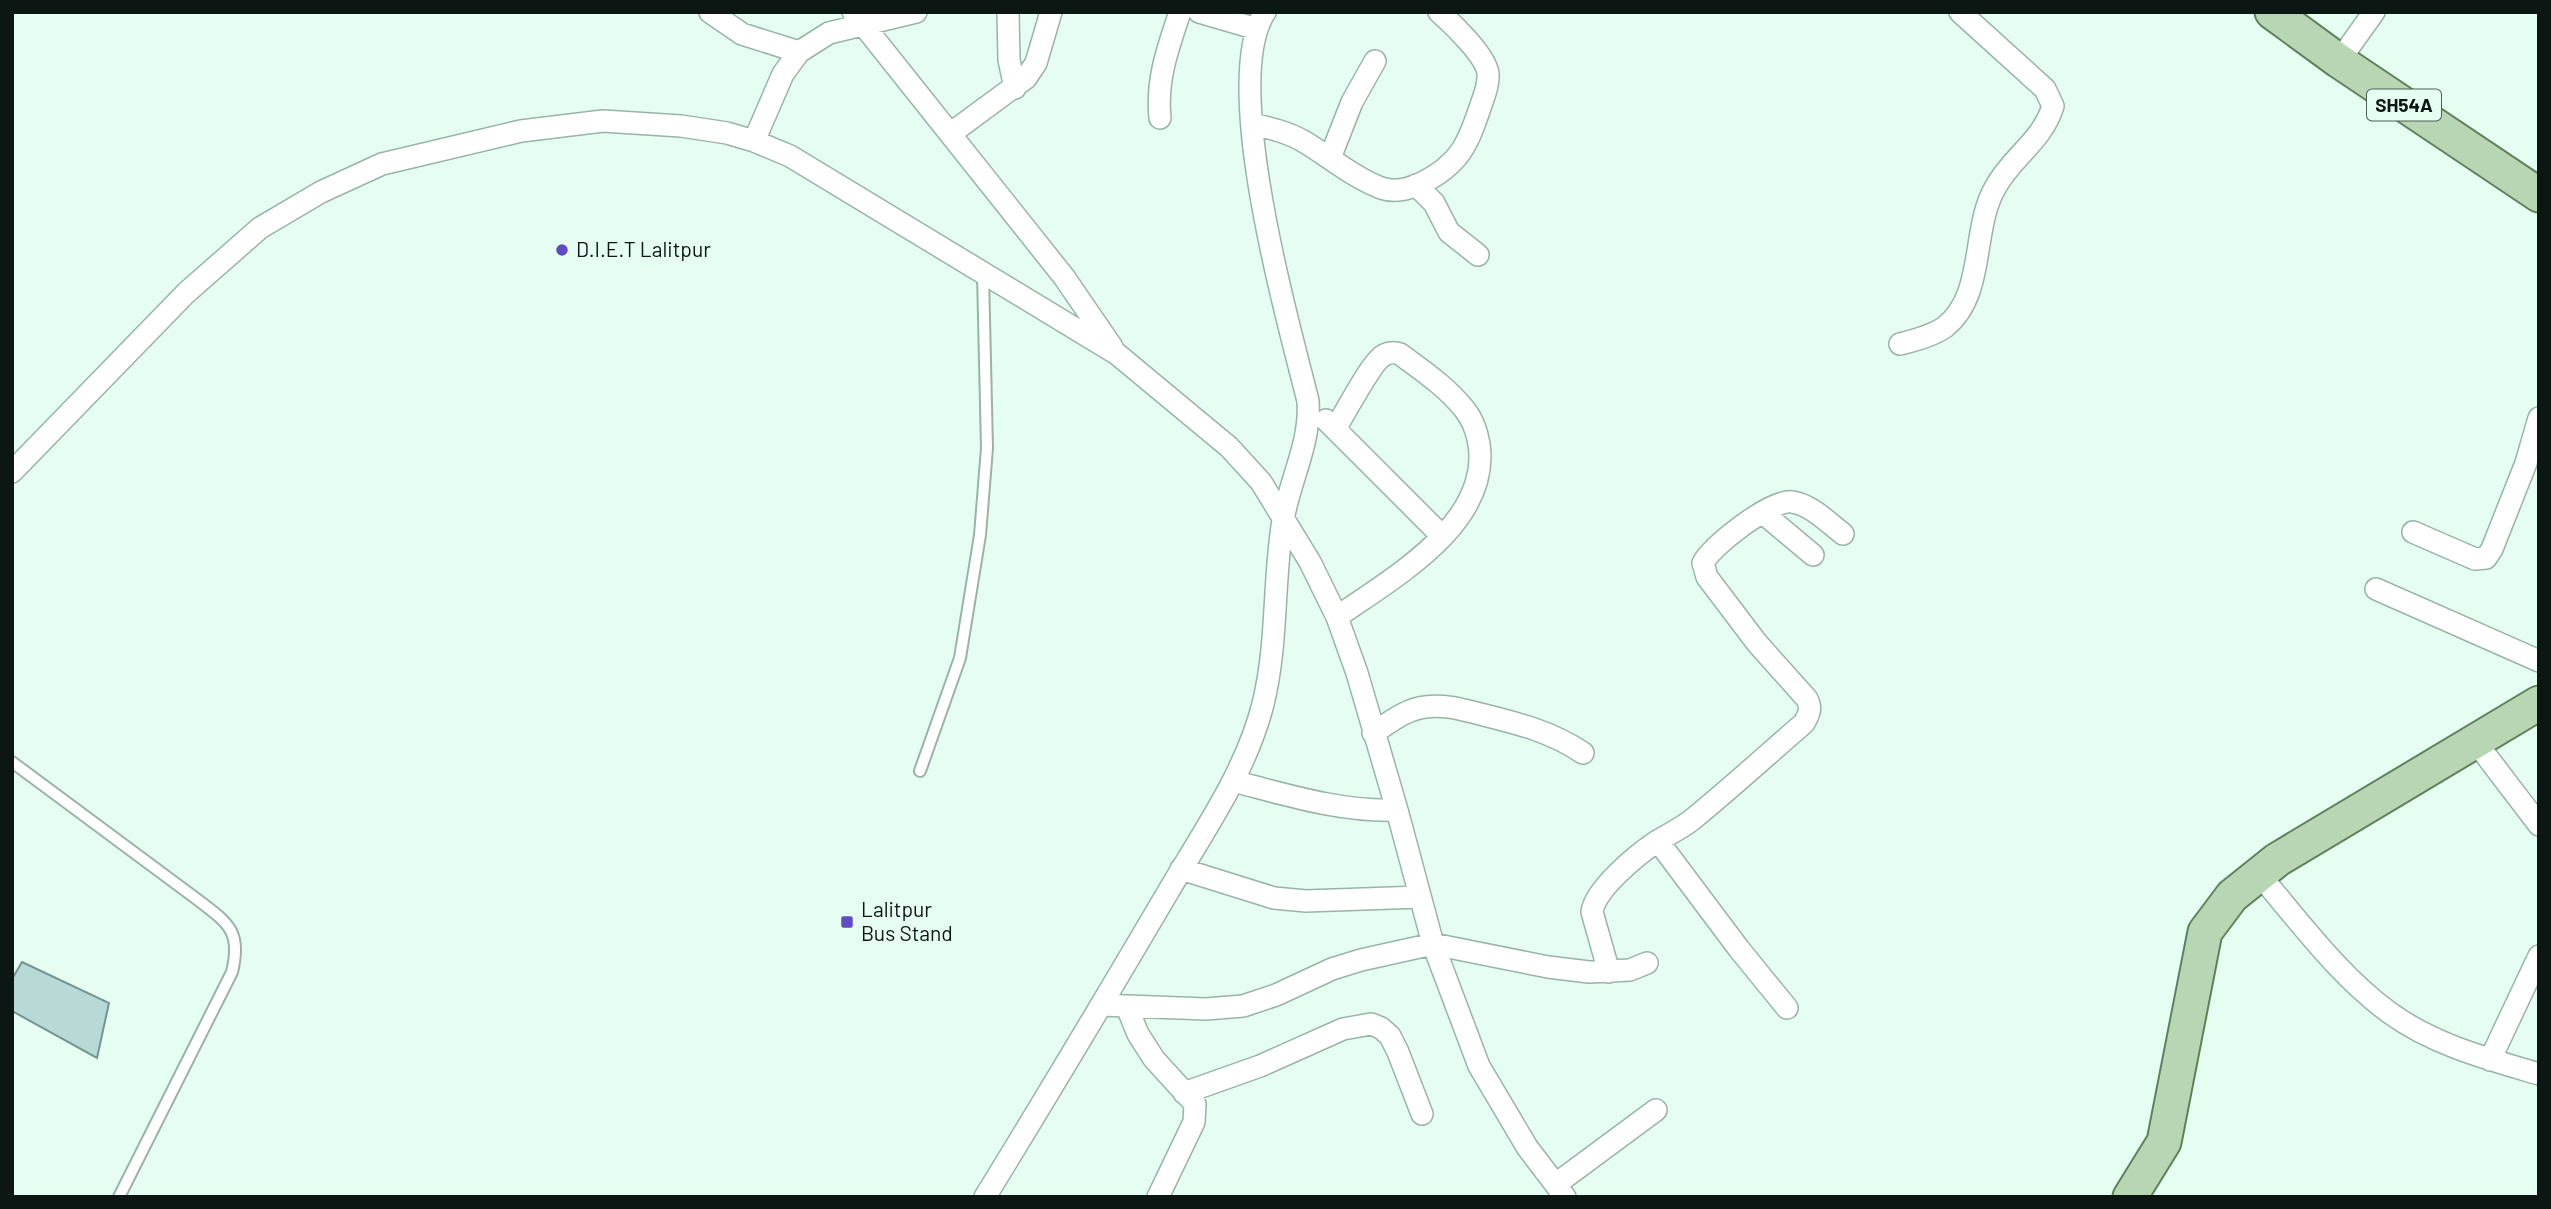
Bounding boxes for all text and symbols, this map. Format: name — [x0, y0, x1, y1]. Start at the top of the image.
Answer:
road number: SH54A — [2367, 90, 2441, 120]
place label: D.I.E.T Lalitpur — [576, 236, 711, 261]
marker: D.I.E.T Lalitpur — [554, 242, 570, 258]
place label: Lalitpur Bus Stand — [861, 896, 953, 945]
marker: Lalitpur Bus Stand — [839, 914, 855, 930]

